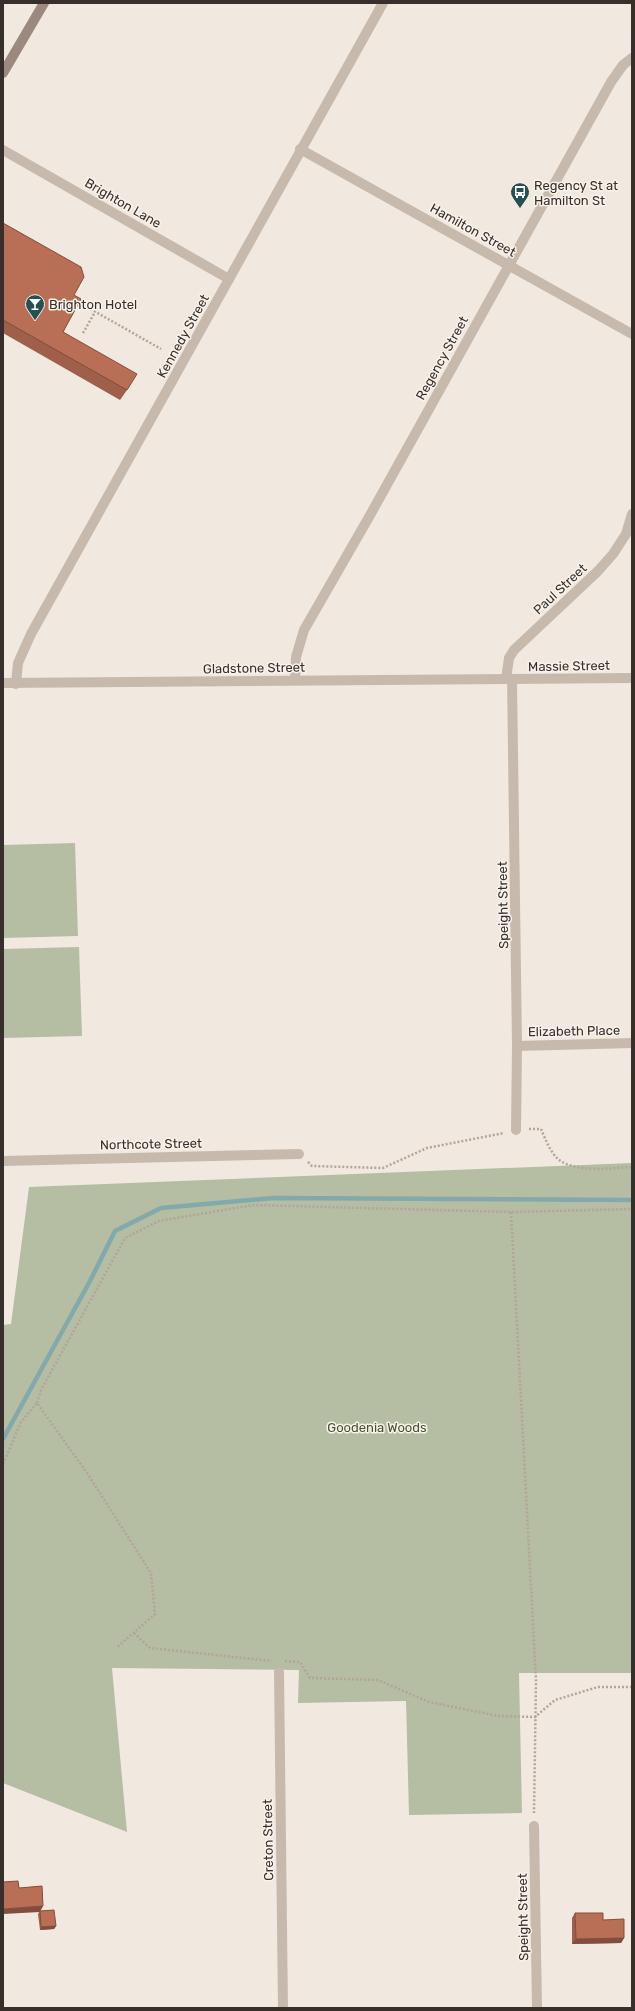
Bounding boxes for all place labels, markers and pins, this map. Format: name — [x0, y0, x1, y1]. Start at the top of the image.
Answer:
place label: Regency St at Hamilton St — [534, 178, 618, 208]
bus stop icon: Regency St at Hamilton St — [509, 181, 531, 209]
bar icon: Brighton Hotel — [24, 293, 46, 321]
place label: Brighton Hotel — [49, 297, 137, 313]

